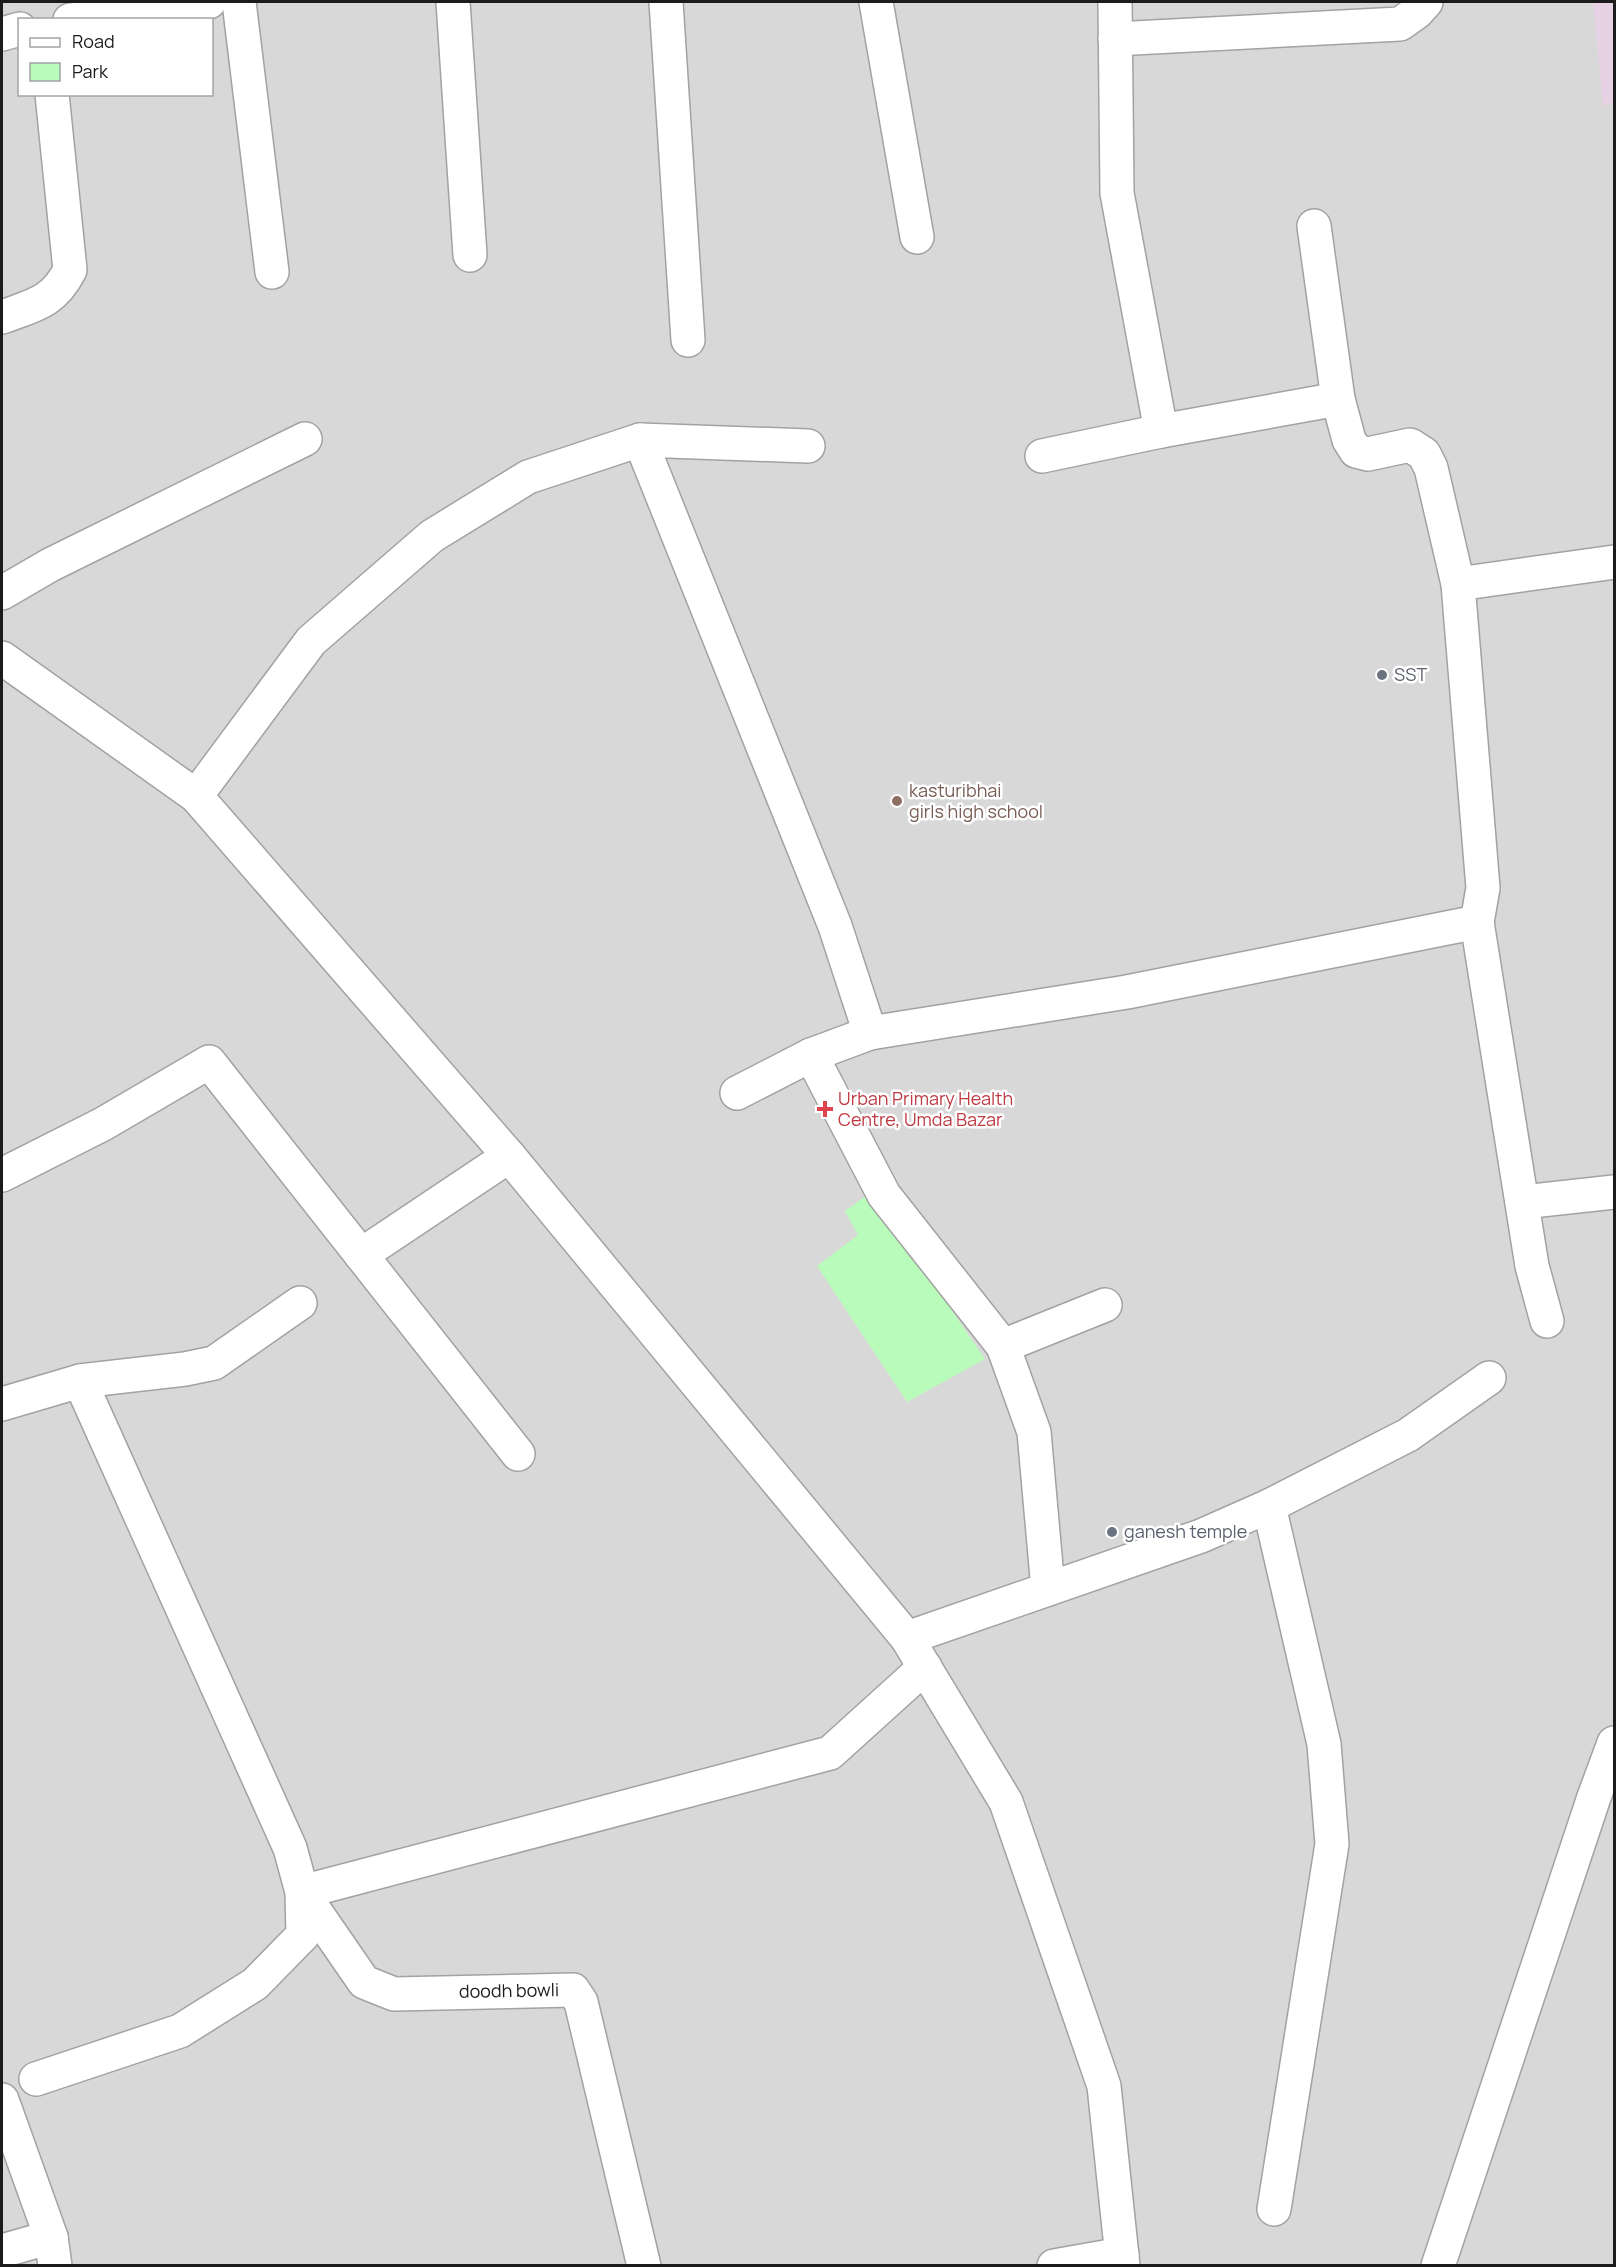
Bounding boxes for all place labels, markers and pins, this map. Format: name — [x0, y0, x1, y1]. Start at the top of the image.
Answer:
place label: SST — [1394, 662, 1427, 686]
marker: SST — [1375, 668, 1389, 682]
place label: kasturibhai girls high school — [909, 778, 1043, 823]
marker: kasturibhai girls high school — [890, 794, 904, 808]
place label: Urban Primary Health Centre, Umda Bazar — [838, 1086, 1013, 1131]
marker: Urban Primary Health Centre, Umda Bazar — [816, 1100, 834, 1118]
place label: ganesh temple — [1124, 1519, 1247, 1543]
marker: ganesh temple — [1105, 1525, 1119, 1539]

